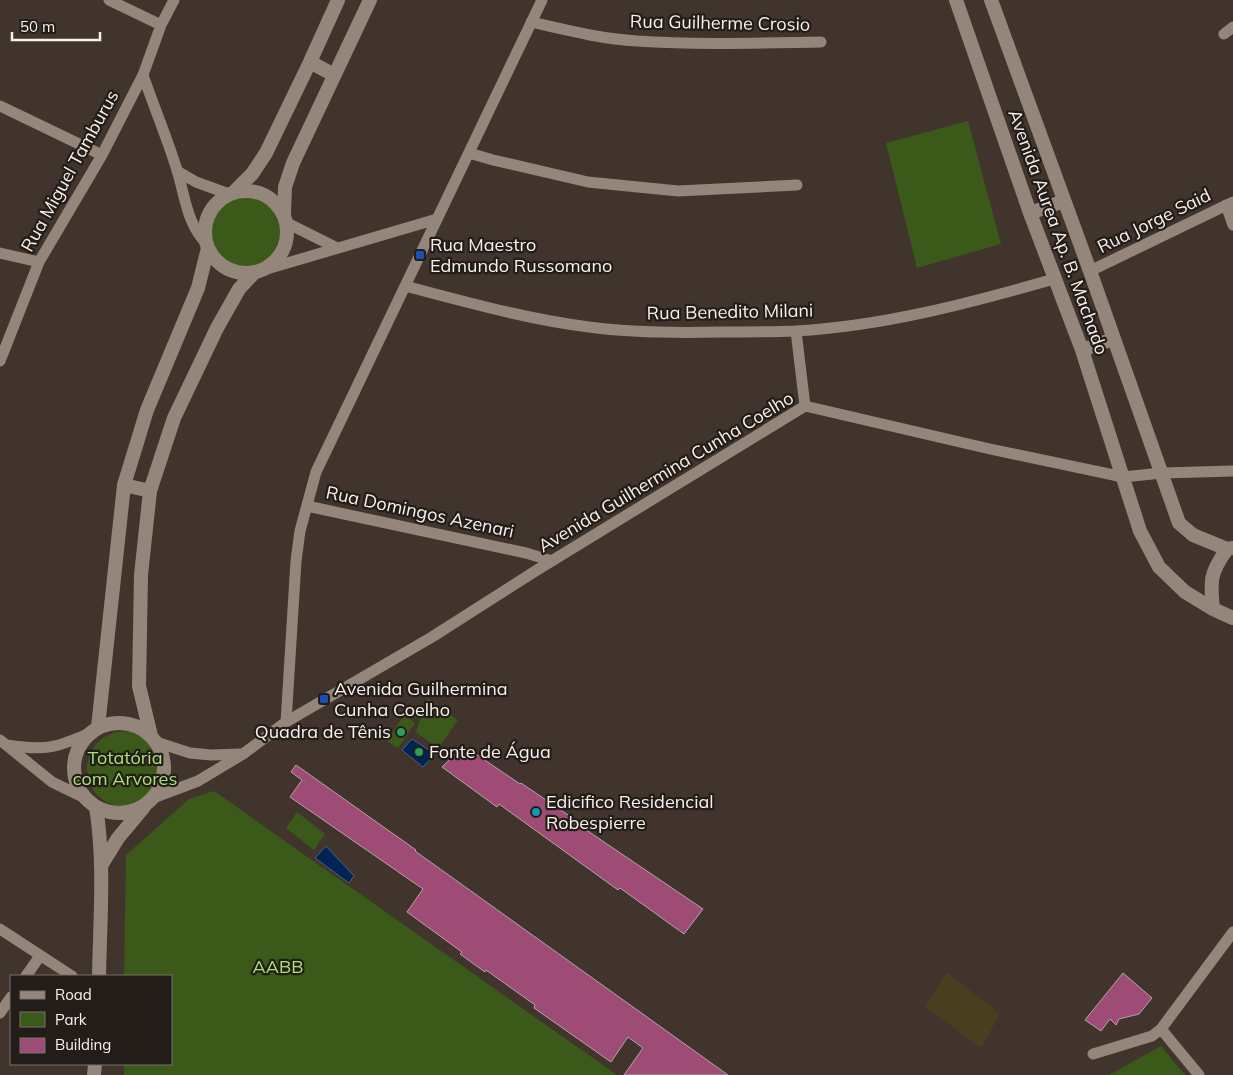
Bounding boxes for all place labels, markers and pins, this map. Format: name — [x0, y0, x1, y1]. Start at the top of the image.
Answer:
place label: Rua Maestro Edmundo Russomano — [430, 233, 612, 277]
marker: Rua Maestro Edmundo Russomano — [414, 249, 426, 261]
place label: Avenida Guilhermina Cunha Coelho — [334, 677, 508, 721]
marker: Avenida Guilhermina Cunha Coelho — [318, 693, 330, 705]
place label: Quadra de Tênis — [255, 720, 391, 743]
marker: Quadra de Tênis — [395, 726, 407, 738]
place label: Fonte de Água — [429, 740, 551, 763]
marker: Fonte de Água — [413, 746, 425, 758]
place label: Edicifico Residencial Robespierre — [546, 790, 714, 834]
marker: Edicifico Residencial Robespierre — [530, 806, 542, 818]

